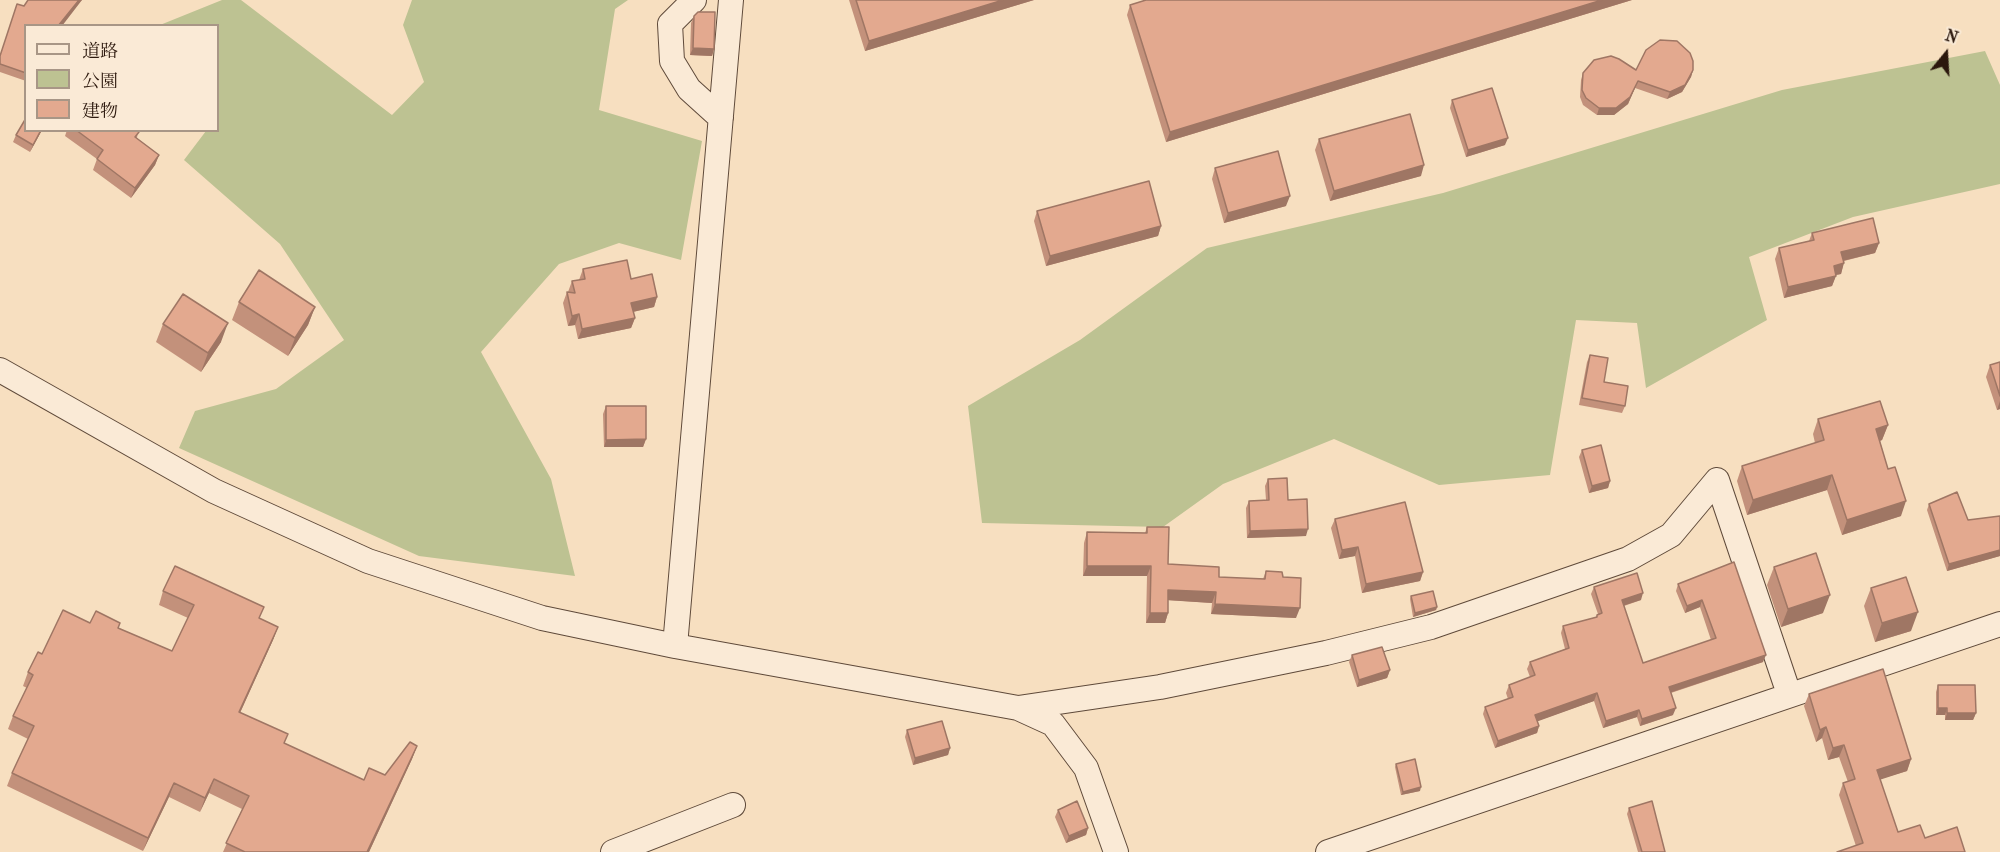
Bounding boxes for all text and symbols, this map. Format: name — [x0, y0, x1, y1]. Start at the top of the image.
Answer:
legend — [24, 24, 219, 132]
north arrow — [1916, 24, 1976, 84]
text: N — [1943, 25, 1960, 47]
text: 道路 — [82, 41, 118, 62]
text: 公園 — [82, 71, 118, 92]
text: 建物 — [82, 101, 118, 122]

